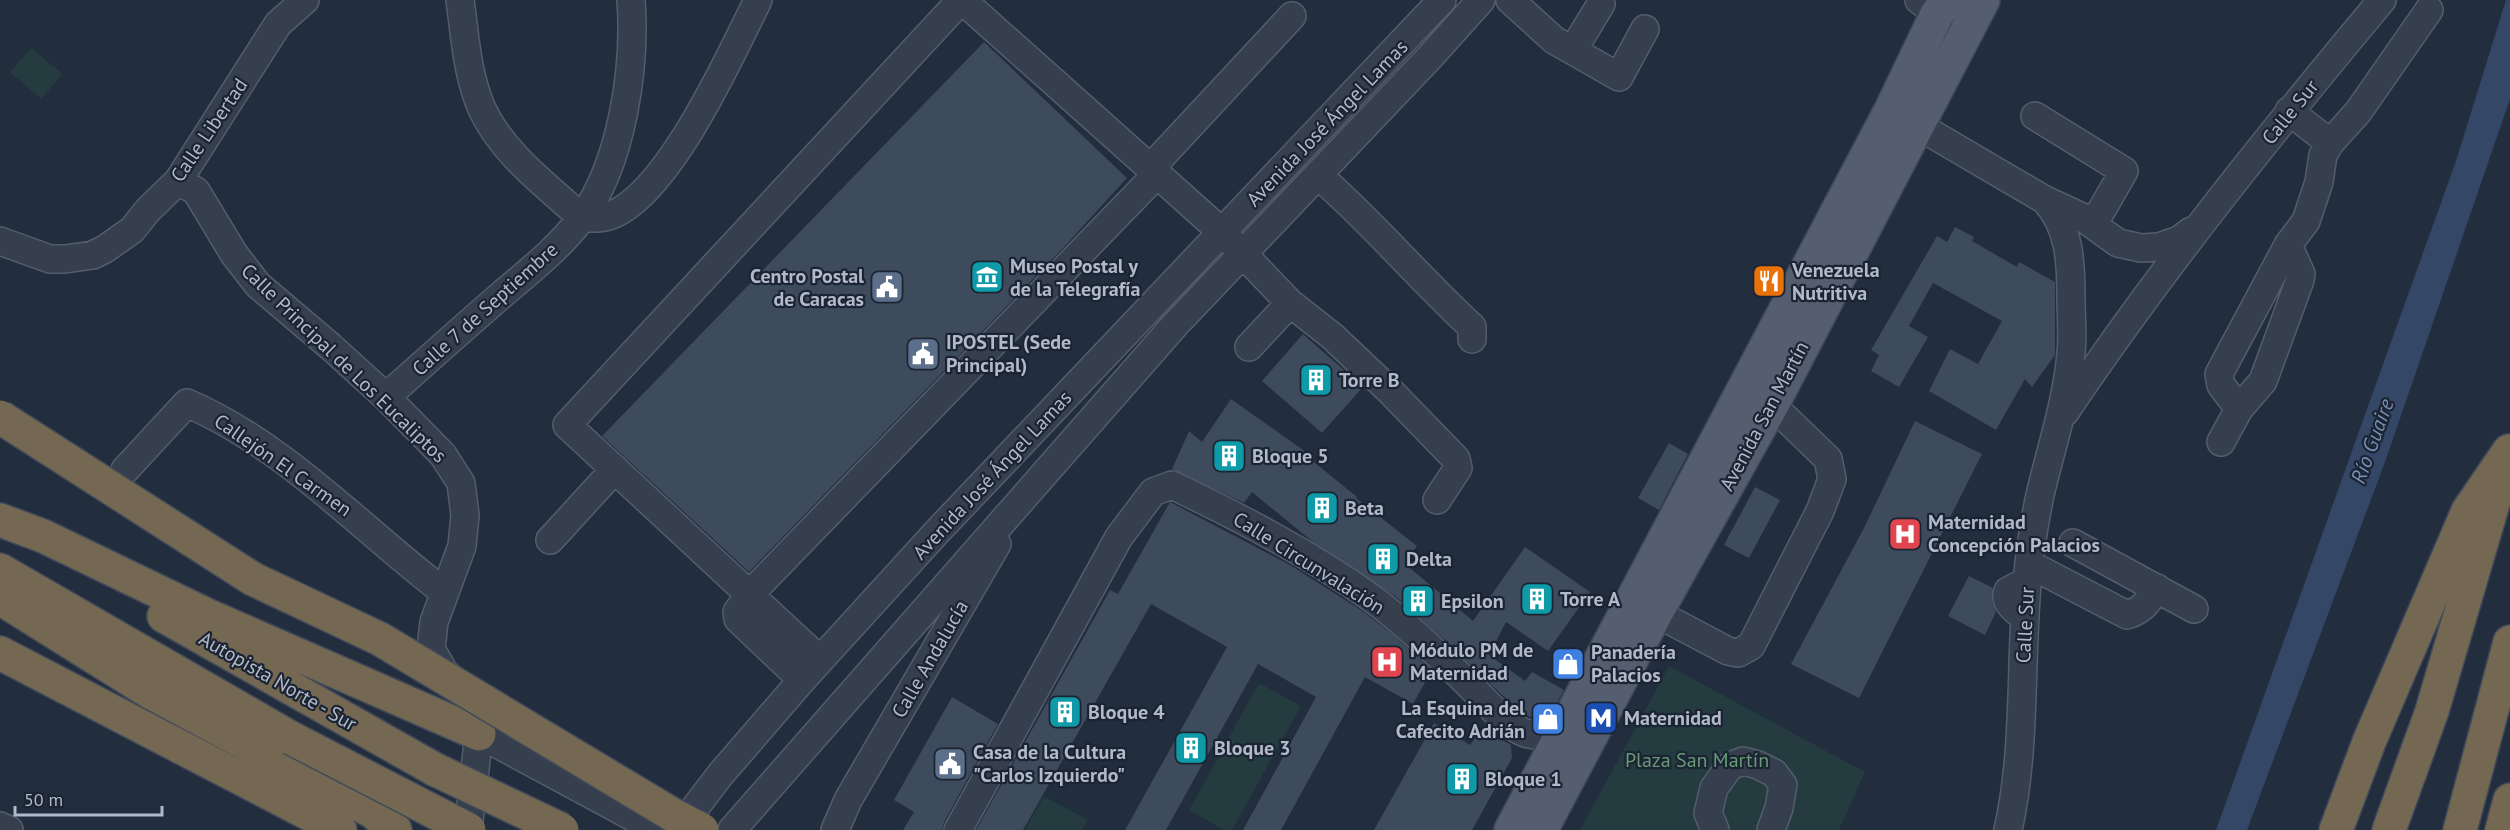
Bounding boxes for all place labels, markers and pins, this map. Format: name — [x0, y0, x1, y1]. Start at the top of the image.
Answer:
place label: Museo Postal y de la Telegrafía — [1010, 253, 1140, 302]
place label: Venezuela Nutritiva — [1791, 257, 1880, 306]
museum icon: Museo Postal y de la Telegrafía — [969, 259, 1005, 295]
place label: Centro Postal de Caracas — [750, 263, 864, 312]
restaurant icon: Venezuela Nutritiva — [1751, 263, 1787, 299]
public building icon: Centro Postal de Caracas — [869, 269, 905, 305]
place label: IPOSTEL (Sede Principal) — [946, 329, 1071, 378]
public building icon: IPOSTEL (Sede Principal) — [905, 336, 941, 372]
building icon: Torre B — [1298, 362, 1334, 398]
place label: Torre B — [1339, 367, 1400, 393]
building icon: Bloque 5 — [1211, 438, 1247, 474]
place label: Bloque 5 — [1252, 443, 1328, 469]
building icon: Beta — [1304, 490, 1340, 526]
place label: Beta — [1345, 495, 1384, 521]
place label: Maternidad Concepción Palacios — [1928, 509, 2100, 558]
hospital icon: Maternidad Concepción Palacios — [1887, 516, 1923, 552]
building icon: Delta — [1365, 541, 1401, 577]
place label: Delta — [1406, 546, 1452, 572]
building icon: Torre A — [1519, 581, 1555, 617]
building icon: Epsilon — [1400, 583, 1436, 619]
place label: Torre A — [1560, 586, 1621, 612]
place label: Epsilon — [1441, 588, 1504, 614]
place label: Módulo PM de Maternidad — [1410, 637, 1533, 686]
place label: Panadería Palacios — [1591, 639, 1676, 688]
hospital icon: Módulo PM de Maternidad — [1369, 644, 1405, 680]
shop icon: Panadería Palacios — [1550, 646, 1586, 682]
building icon: Bloque 4 — [1047, 694, 1083, 730]
place label: La Esquina del Cafecito Adrián — [1396, 695, 1525, 744]
place label: Bloque 4 — [1088, 699, 1165, 725]
metro station icon: Maternidad — [1583, 700, 1619, 736]
shop icon: La Esquina del Cafecito Adrián — [1530, 701, 1566, 737]
place label: Maternidad — [1624, 705, 1722, 731]
building icon: Bloque 3 — [1173, 730, 1209, 766]
place label: Bloque 3 — [1214, 735, 1290, 761]
place label: Casa de la Cultura "Carlos Izquierdo" — [973, 739, 1126, 788]
public building icon: Casa de la Cultura "Carlos Izquierdo" — [932, 746, 968, 782]
building icon: Bloque 1 — [1444, 761, 1480, 797]
place label: Bloque 1 — [1485, 766, 1561, 792]

